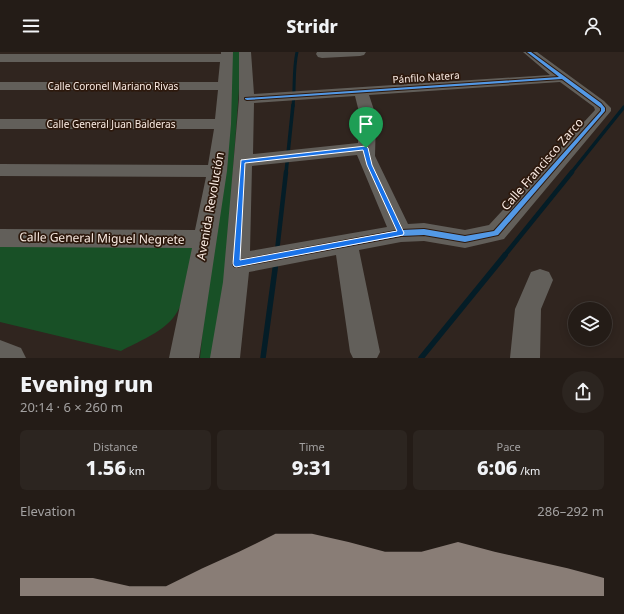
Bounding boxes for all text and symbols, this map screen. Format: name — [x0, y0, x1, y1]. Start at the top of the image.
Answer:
text: Stridr — [286, 14, 338, 38]
icon: menu — [20, 15, 42, 37]
icon: person — [582, 15, 604, 37]
street label: Pánfilo Natera — [392, 68, 460, 86]
street label: Calle Coronel Mariano Rivas — [48, 79, 179, 93]
pin — [349, 107, 383, 148]
icon: arrive — [355, 113, 377, 135]
street label: Calle Francisco Zarco — [497, 114, 587, 214]
street label: Calle General Juan Balderas — [47, 117, 176, 131]
street label: Avenida Revolución — [192, 151, 228, 261]
street label: Calle General Miguel Negrete — [19, 228, 185, 248]
map controls — [568, 302, 612, 346]
button: layers — [568, 302, 612, 346]
text: Evening run — [20, 368, 153, 398]
button: share — [562, 371, 604, 413]
text: 20:14 · 6 × 260 m — [20, 398, 123, 416]
text: Distance — [93, 439, 138, 454]
text: Time — [299, 439, 325, 454]
text: Pace — [497, 439, 521, 454]
text: 1.56 — [86, 454, 126, 481]
text: 9:31 — [292, 454, 332, 481]
text: 6:06 — [477, 454, 517, 481]
text: km — [126, 463, 145, 478]
text: /km — [517, 463, 540, 478]
text: Elevation — [20, 502, 76, 520]
text: 286–292 m — [537, 502, 604, 520]

